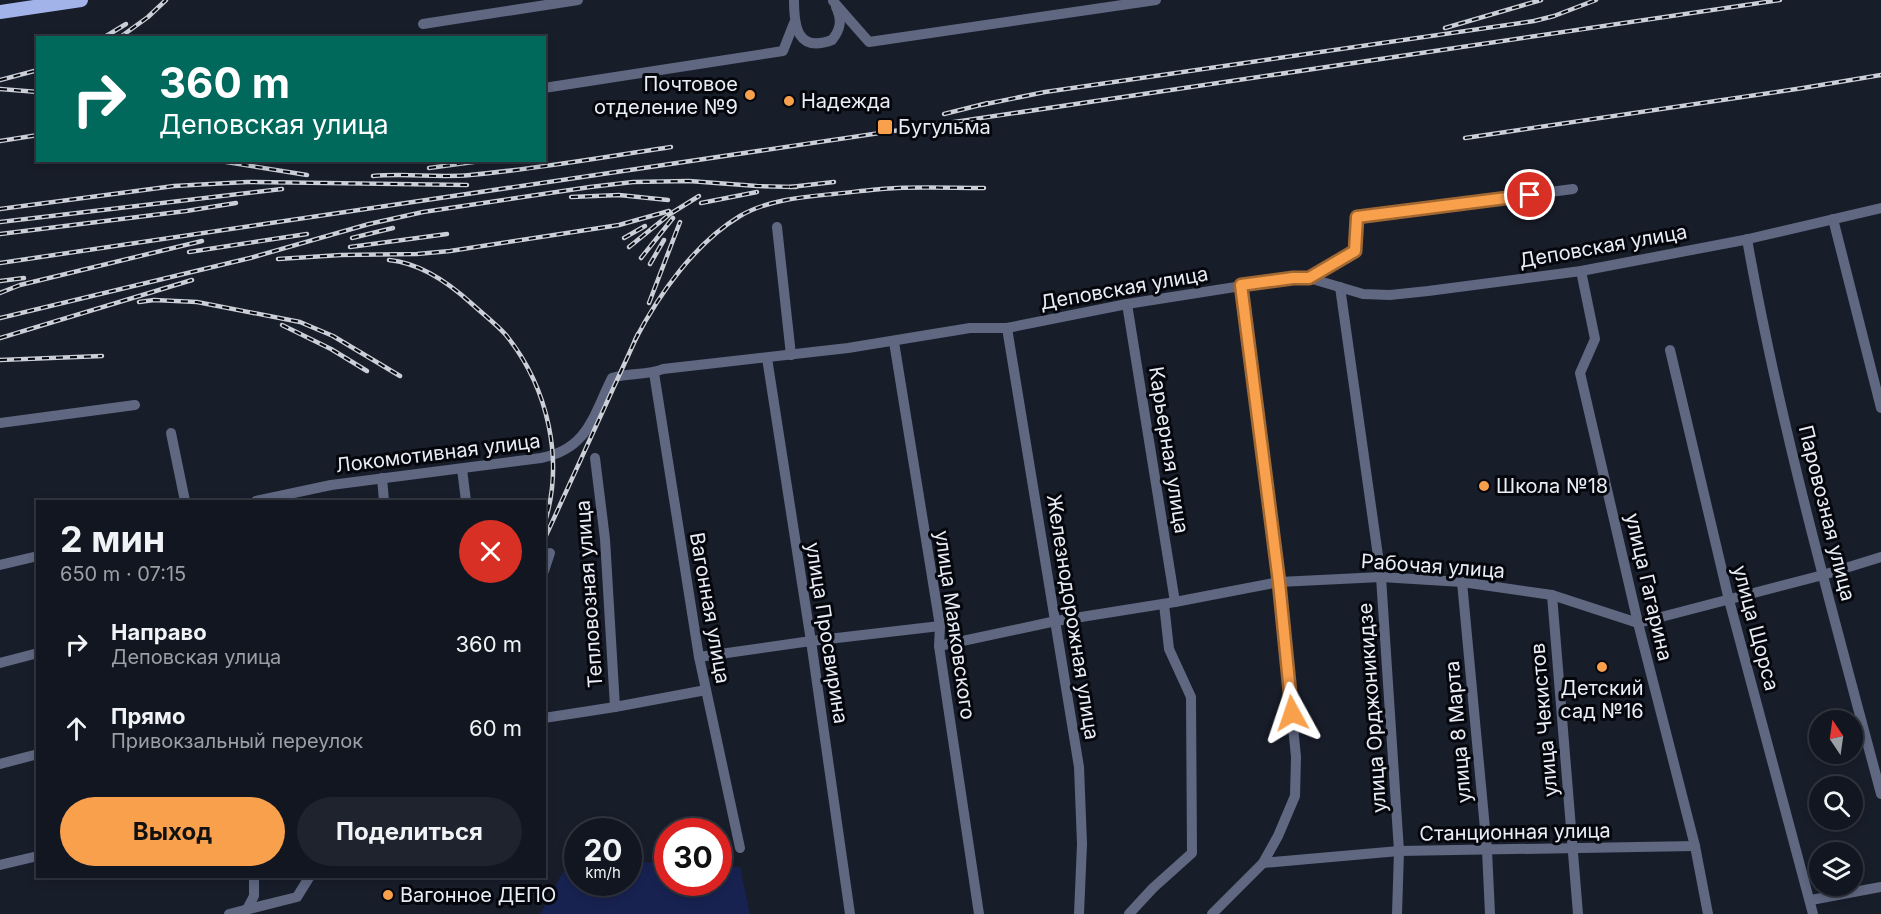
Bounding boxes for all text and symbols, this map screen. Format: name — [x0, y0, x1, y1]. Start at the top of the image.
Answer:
text: 360 m — [159, 57, 290, 108]
icon: right — [60, 60, 138, 138]
place label: Почтовое отделение №9 — [594, 72, 738, 119]
marker: Почтовое отделение №9 — [743, 88, 757, 102]
place label: Надежда — [801, 89, 891, 113]
marker: Надежда — [782, 94, 796, 108]
text: Деповская улица — [159, 108, 389, 141]
place label: Бугульма — [898, 115, 991, 139]
marker: Бугульма — [876, 118, 894, 136]
pin — [1504, 169, 1555, 220]
icon: arrive — [1513, 178, 1546, 211]
street label: Деповская улица — [1517, 219, 1689, 273]
street label: Деповская улица — [1038, 261, 1210, 315]
street label: Карьерная улица — [1144, 365, 1194, 535]
street label: Паровозная улица — [1794, 423, 1860, 603]
street label: Локомотивная улица — [334, 429, 542, 477]
place label: Школа №18 — [1496, 474, 1608, 498]
marker: Школа №18 — [1477, 479, 1491, 493]
street label: Железнодорожная улица — [1042, 492, 1104, 742]
street label: Тепловозная улица — [570, 499, 608, 689]
street label: улица Гагарина — [1620, 511, 1678, 663]
text: 2 мин — [60, 517, 165, 561]
button: close — [459, 520, 522, 583]
street label: улица Маяковского — [930, 529, 980, 721]
street label: Вагонная улица — [685, 531, 735, 685]
street label: улица Просвирина — [801, 541, 853, 725]
street label: Рабочая улица — [1360, 549, 1506, 583]
text: 650 m · 07:15 — [60, 562, 186, 586]
street label: улица Щорса — [1728, 563, 1784, 693]
street label: улица Орджоникидзе — [1353, 602, 1391, 814]
text: Направо — [111, 619, 207, 645]
icon: right — [60, 628, 93, 661]
text: 360 m — [455, 631, 522, 657]
street label: улица Чекистов — [1525, 642, 1563, 798]
text: Деповская улица — [111, 645, 281, 669]
street label: улица 8 Марта — [1440, 660, 1476, 804]
marker: Детский сад №16 — [1595, 660, 1609, 674]
place label: Детский сад №16 — [1560, 676, 1644, 723]
position arrow — [1260, 681, 1324, 745]
text: Прямо — [111, 703, 185, 729]
north arrow — [1809, 710, 1863, 764]
map controls — [1809, 710, 1863, 896]
icon: ahead — [60, 712, 93, 745]
text: 60 m — [469, 715, 522, 741]
text: Привокзальный переулок — [111, 729, 363, 753]
button: search — [1809, 776, 1863, 830]
button: Выход — [60, 797, 285, 866]
button: Поделиться — [297, 797, 522, 866]
speed limit sign: 30 — [654, 818, 732, 896]
street label: Станционная улица — [1419, 818, 1611, 846]
text: 20 — [583, 832, 623, 868]
button: layers — [1809, 842, 1863, 896]
text: km/h — [585, 863, 621, 882]
place label: Вагонное ДЕПО — [400, 883, 556, 907]
marker: Вагонное ДЕПО — [381, 888, 395, 902]

